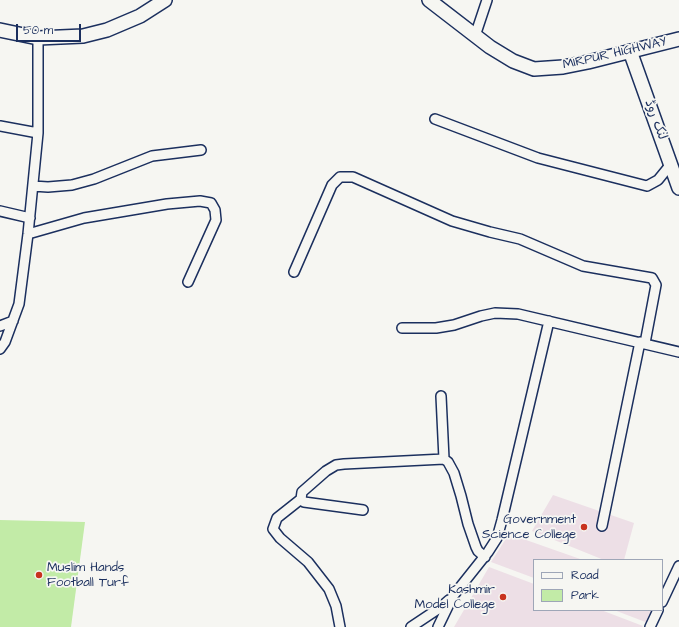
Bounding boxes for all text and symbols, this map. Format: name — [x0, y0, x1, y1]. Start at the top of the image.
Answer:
scale bar — [18, 16, 83, 42]
text: 50 m — [23, 22, 53, 39]
street label: MIRPUR HIGHWAY — [561, 34, 669, 74]
street label: لنک روڈ — [641, 98, 669, 142]
place label: Government Science College — [482, 512, 576, 543]
marker: Government Science College — [579, 522, 589, 532]
legend — [533, 559, 663, 611]
place label: Muslim Hands Football Turf — [47, 560, 129, 591]
text: Road — [571, 567, 599, 584]
marker: Muslim Hands Football Turf — [34, 570, 44, 580]
place label: Kashmir Model College — [415, 582, 495, 613]
text: Park — [571, 587, 599, 604]
marker: Kashmir Model College — [498, 592, 508, 602]

